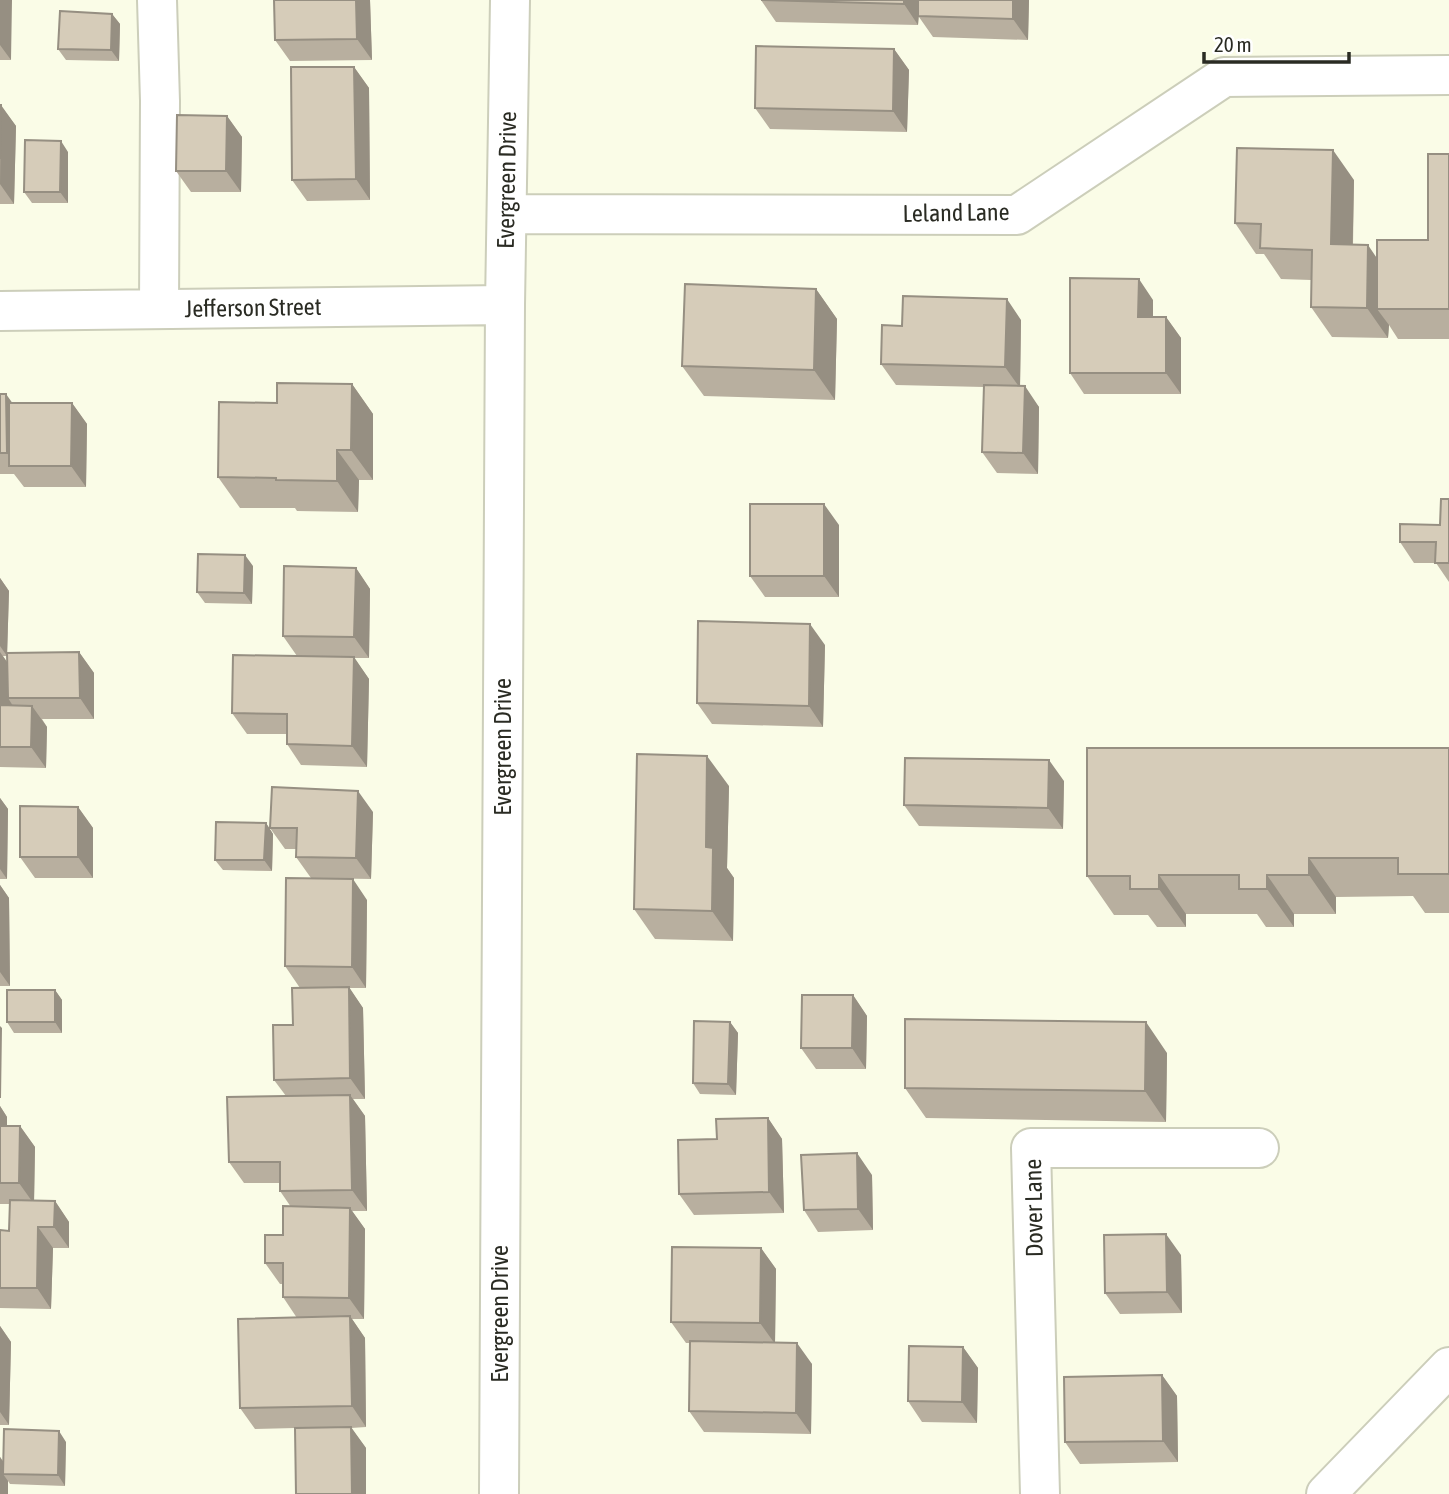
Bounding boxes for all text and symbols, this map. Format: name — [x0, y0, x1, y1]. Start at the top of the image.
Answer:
scale bar — [1204, 21, 1349, 65]
text: 20 m — [1214, 32, 1252, 56]
street label: Evergreen Drive — [492, 111, 521, 249]
street label: Leland Lane — [902, 198, 1010, 227]
street label: Jefferson Street — [184, 293, 322, 322]
street label: Evergreen Drive — [489, 678, 516, 816]
street label: Dover Lane — [1019, 1159, 1048, 1257]
street label: Evergreen Drive — [486, 1245, 513, 1383]

